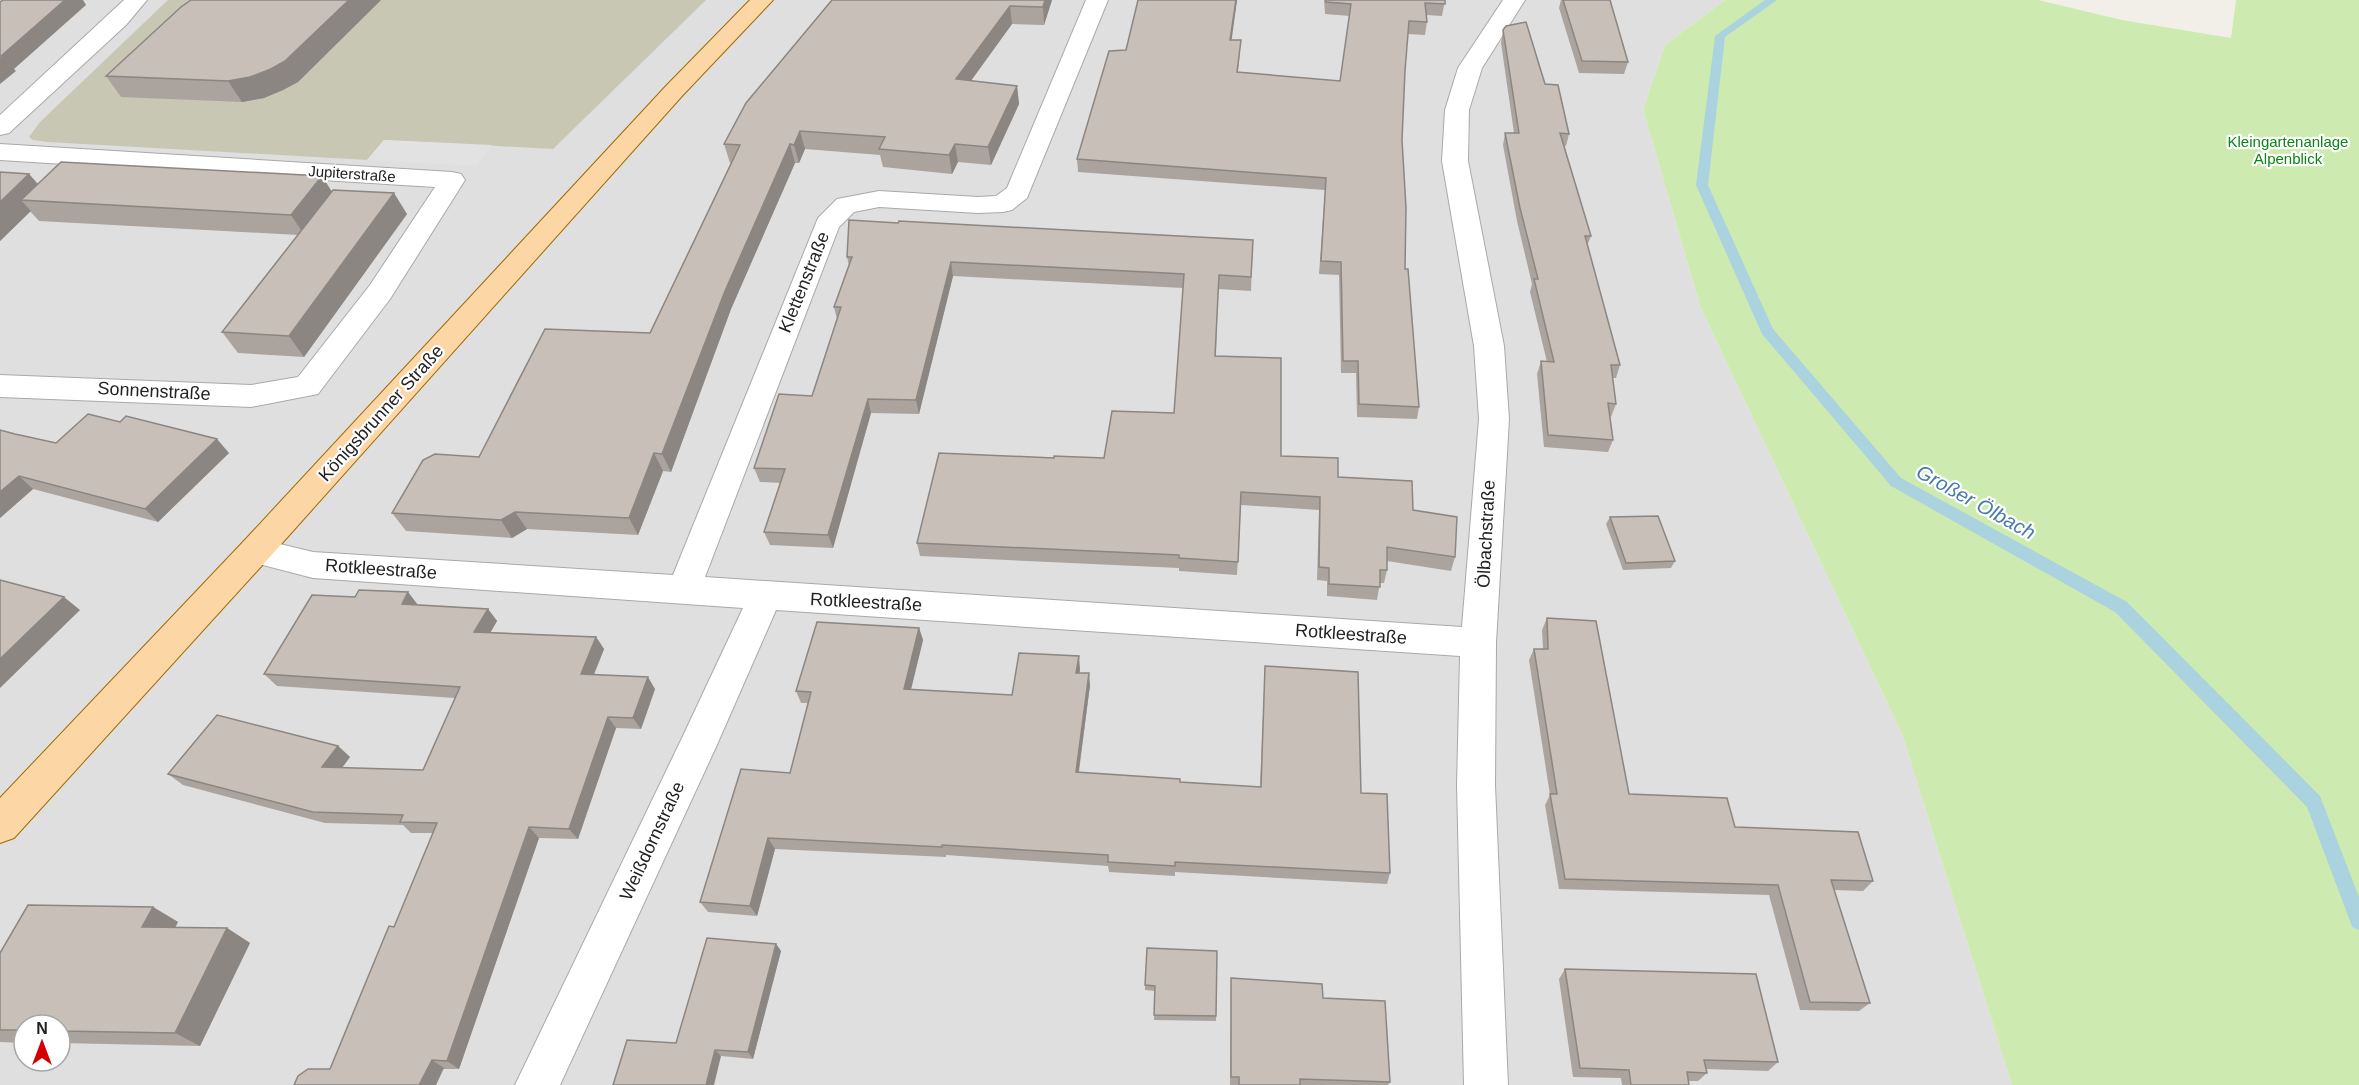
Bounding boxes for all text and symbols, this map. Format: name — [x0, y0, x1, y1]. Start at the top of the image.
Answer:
park label: Kleingartenanlage Alpenblick — [2228, 133, 2348, 167]
street label: Jupiterstraße — [308, 162, 396, 185]
street label: Klettenstraße — [775, 229, 833, 335]
street label: Königsbrunner Straße — [315, 341, 447, 485]
street label: Sonnenstraße — [97, 378, 211, 404]
water label: Großer Ölbach — [1913, 460, 2039, 544]
street label: Ölbachstraße — [1473, 480, 1499, 588]
street label: Rotkleestraße — [324, 555, 438, 583]
street label: Rotkleestraße — [810, 589, 922, 615]
street label: Rotkleestraße — [1294, 620, 1408, 648]
street label: Weißdornstraße — [616, 778, 688, 904]
north arrow — [12, 1013, 72, 1073]
text: N — [36, 1020, 48, 1037]

